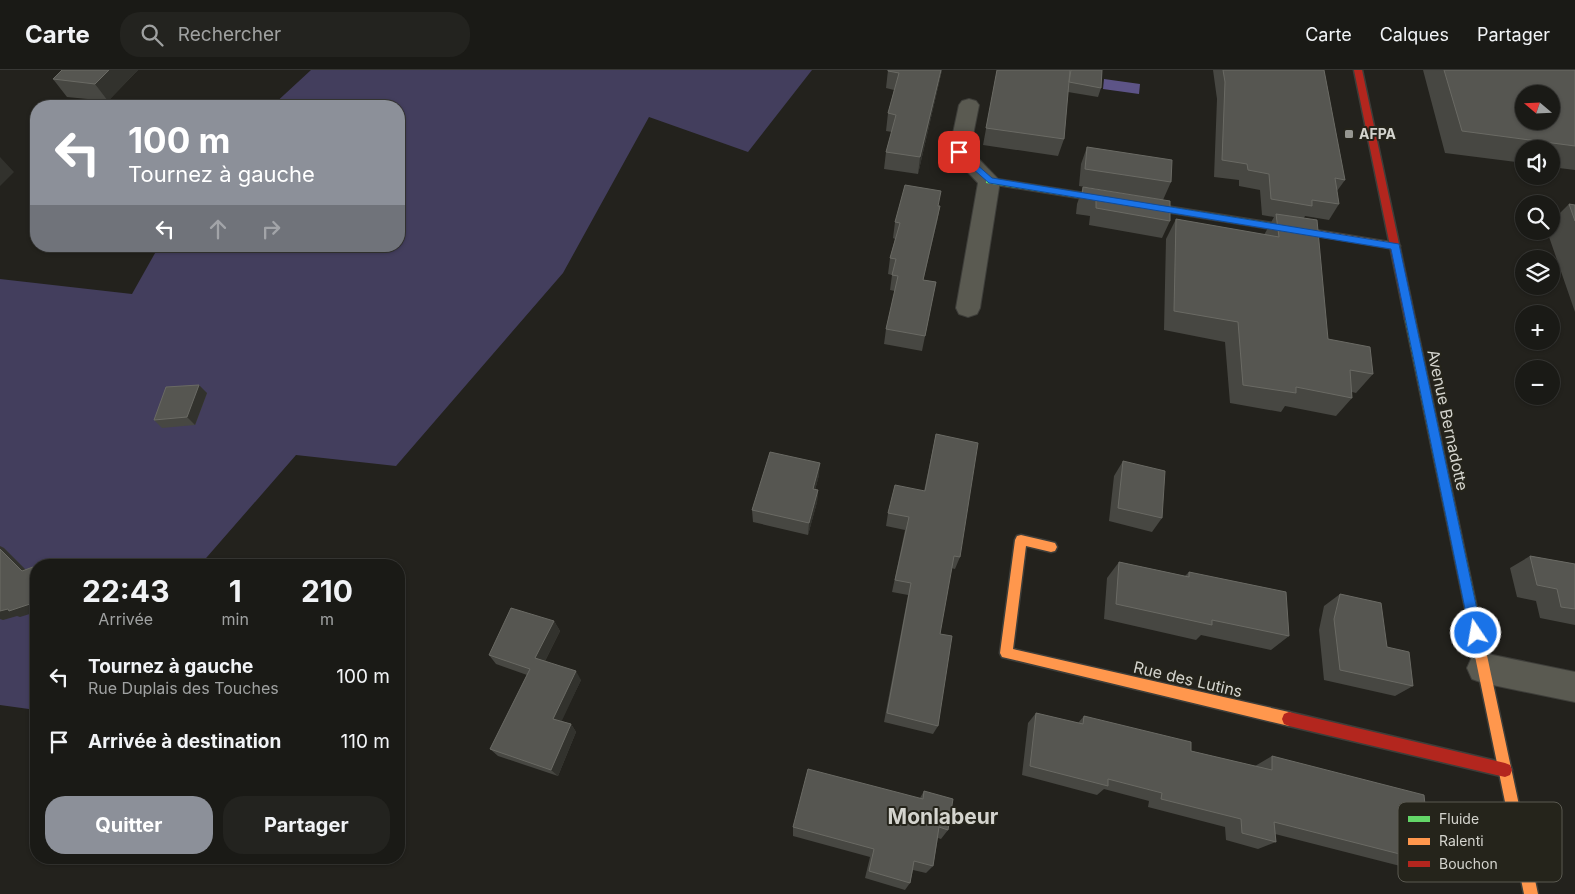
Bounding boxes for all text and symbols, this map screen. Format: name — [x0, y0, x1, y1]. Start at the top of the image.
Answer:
search box — [120, 12, 470, 57]
text: Carte — [25, 20, 90, 49]
icon: search — [138, 21, 166, 49]
text: Rechercher — [178, 23, 281, 46]
text: Carte — [1305, 24, 1352, 45]
text: Calques — [1380, 24, 1449, 45]
text: Partager — [1477, 24, 1550, 45]
north arrow — [1515, 85, 1560, 130]
map controls — [1515, 85, 1560, 405]
text: 100 m — [128, 119, 231, 161]
icon: left — [45, 120, 110, 185]
place label: AFPA — [1359, 125, 1397, 142]
marker: AFPA — [1343, 128, 1355, 140]
pin — [938, 131, 980, 173]
icon: arrive — [945, 138, 973, 166]
button: sound — [1515, 140, 1560, 185]
text: Tournez à gauche — [128, 161, 315, 187]
button: search — [1515, 195, 1560, 240]
icon: left — [151, 215, 179, 243]
icon: ahead — [204, 215, 232, 243]
icon: right — [257, 215, 285, 243]
button: layers — [1515, 250, 1560, 295]
button: + — [1515, 305, 1560, 350]
street label: Avenue Bernadotte — [1423, 348, 1473, 492]
button: − — [1515, 360, 1560, 405]
text: 22:43 — [82, 573, 170, 609]
text: 1 — [229, 573, 242, 609]
text: 210 — [301, 573, 353, 609]
position arrow — [1449, 606, 1501, 658]
text: Arrivée — [98, 609, 153, 629]
text: min — [222, 609, 249, 629]
text: m — [320, 609, 334, 629]
text: Tournez à gauche — [88, 655, 253, 678]
street label: Rue des Lutins — [1132, 657, 1244, 701]
icon: left — [45, 663, 73, 691]
text: 100 m — [336, 665, 390, 688]
text: Rue Duplais des Touches — [88, 678, 279, 698]
icon: arrive — [45, 728, 73, 756]
text: Arrivée à destination — [88, 730, 281, 753]
text: 110 m — [341, 730, 390, 753]
button: Quitter — [45, 796, 213, 854]
button: Partager — [223, 796, 390, 854]
legend — [1398, 802, 1562, 882]
district label: Monlabeur — [888, 804, 999, 829]
text: Fluide — [1439, 810, 1479, 827]
text: Ralenti — [1439, 832, 1484, 849]
text: Bouchon — [1439, 855, 1498, 872]

